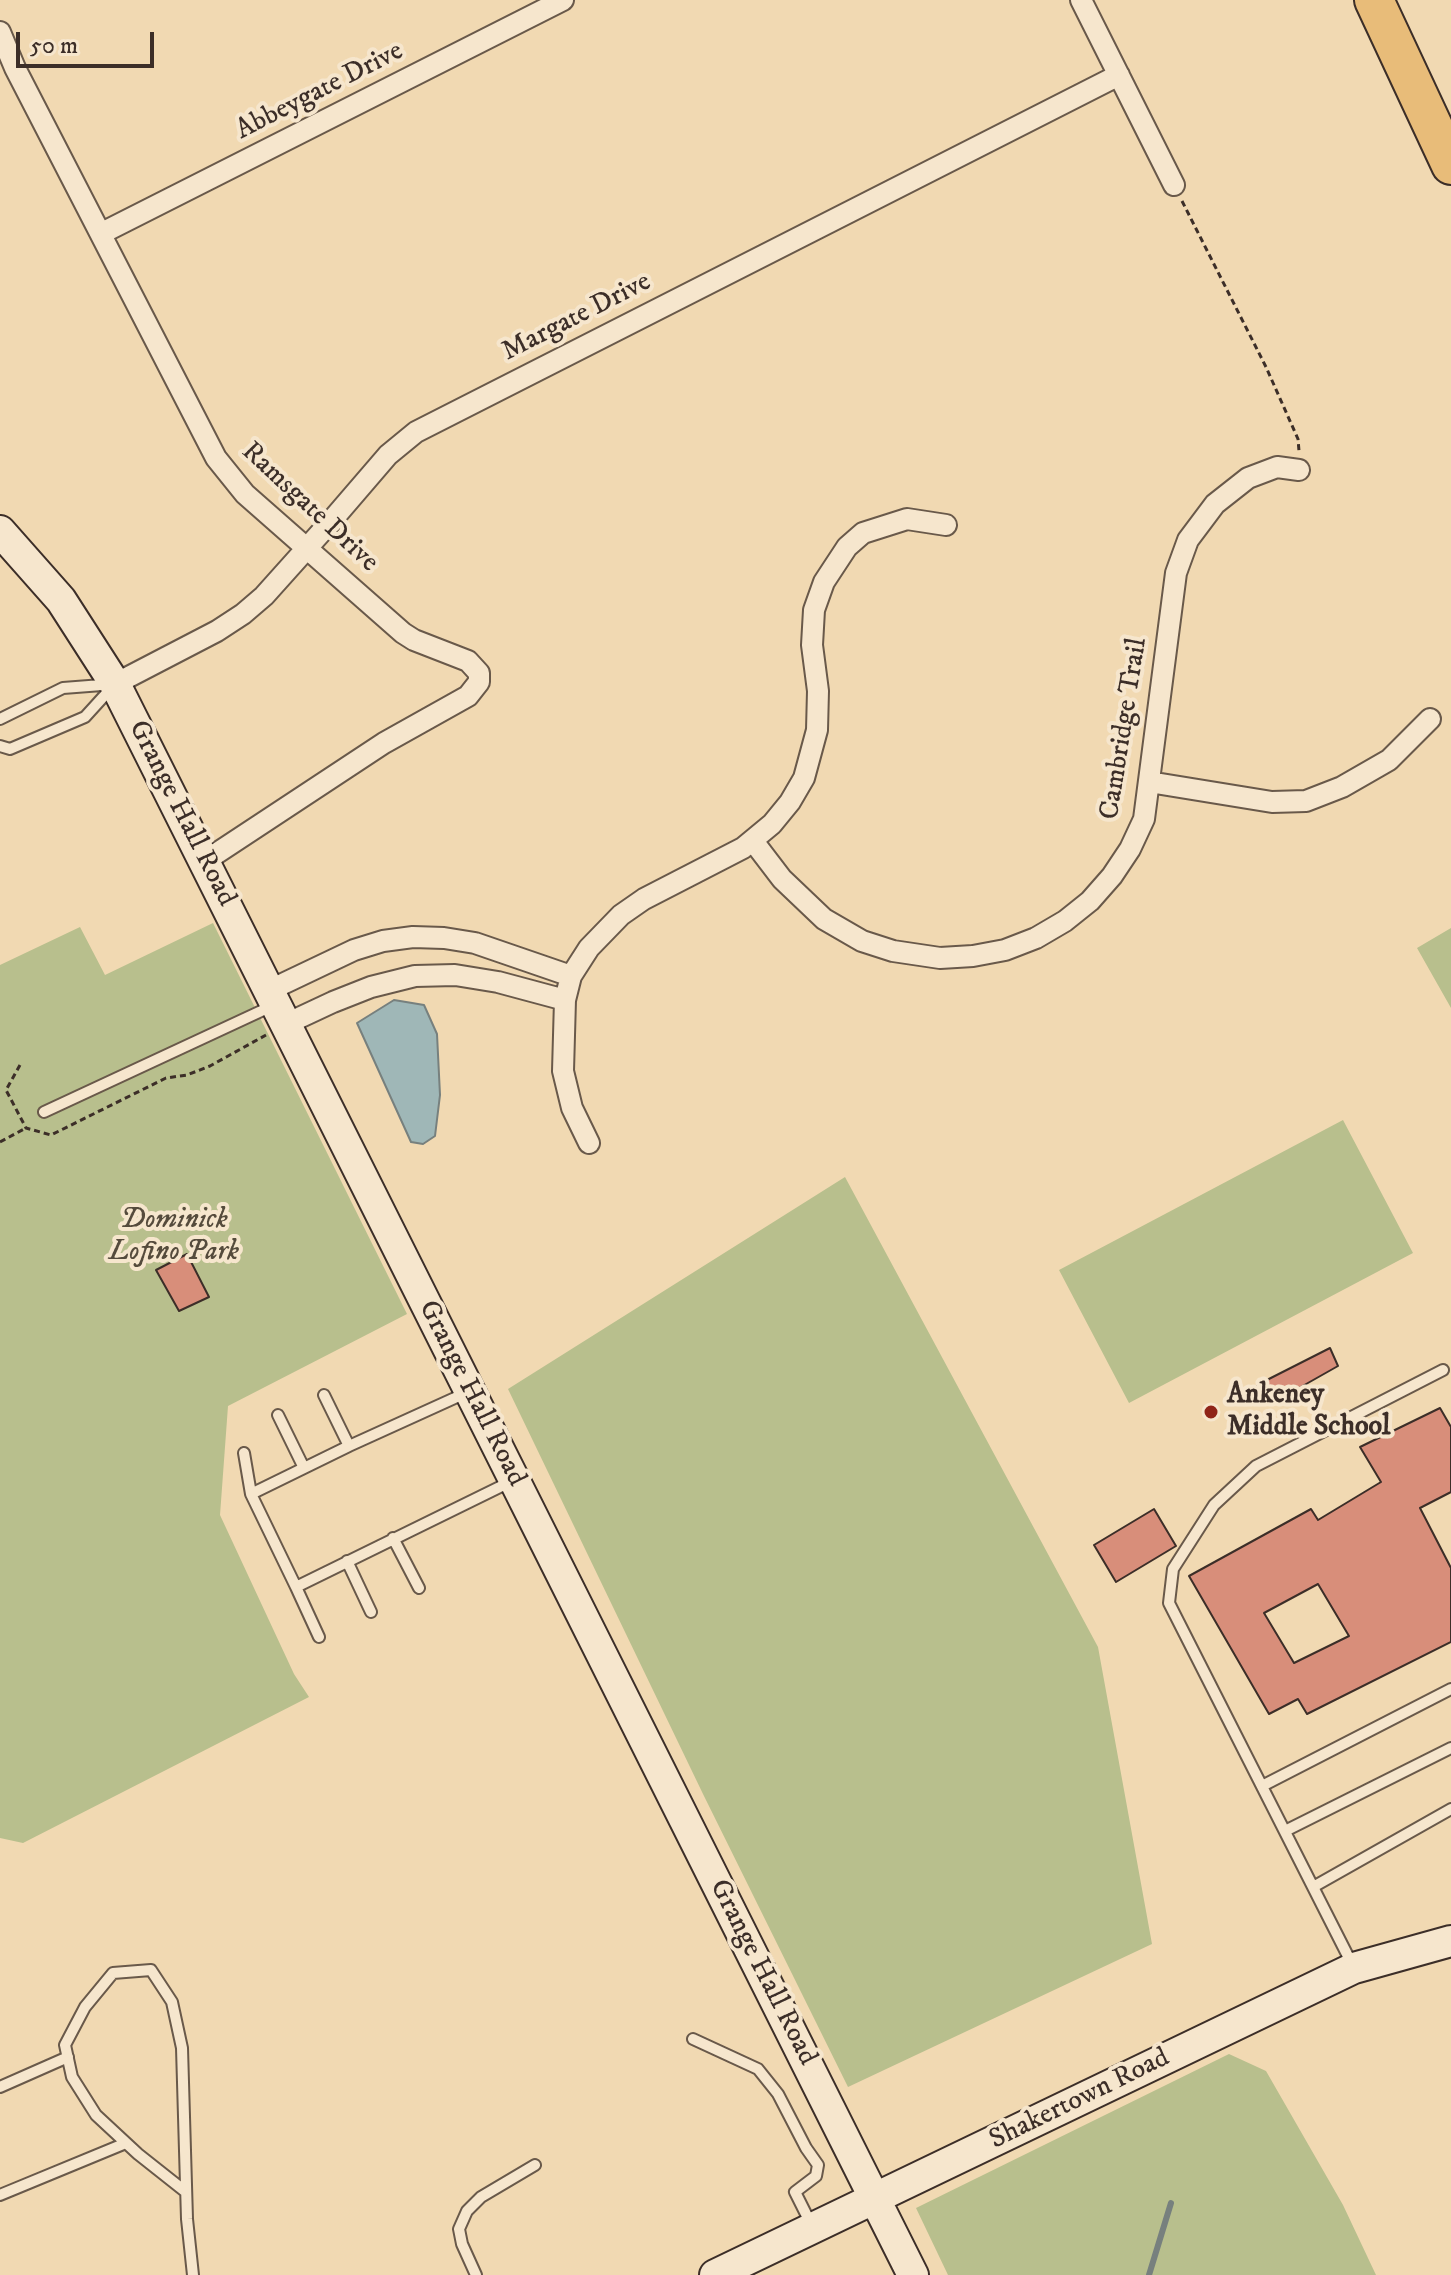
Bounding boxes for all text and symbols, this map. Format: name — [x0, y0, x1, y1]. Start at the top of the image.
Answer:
scale bar — [20, 16, 158, 66]
text: 50 m — [30, 31, 78, 61]
street label: Abbeygate Drive — [231, 35, 409, 149]
street label: Margate Drive — [497, 266, 657, 370]
street label: Ramsgate Drive — [233, 436, 385, 580]
street label: Cambridge Trail — [1094, 636, 1156, 822]
street label: Grange Hall Road — [120, 716, 242, 912]
park label: Dominick Lofino Park — [109, 1204, 239, 1270]
street label: Grange Hall Road — [410, 1296, 532, 1492]
place label: Ankeney Middle School — [1227, 1379, 1391, 1445]
marker: Ankeney Middle School — [1202, 1403, 1220, 1421]
street label: Grange Hall Road — [701, 1875, 823, 2071]
street label: Shakertown Road — [985, 2042, 1175, 2158]

